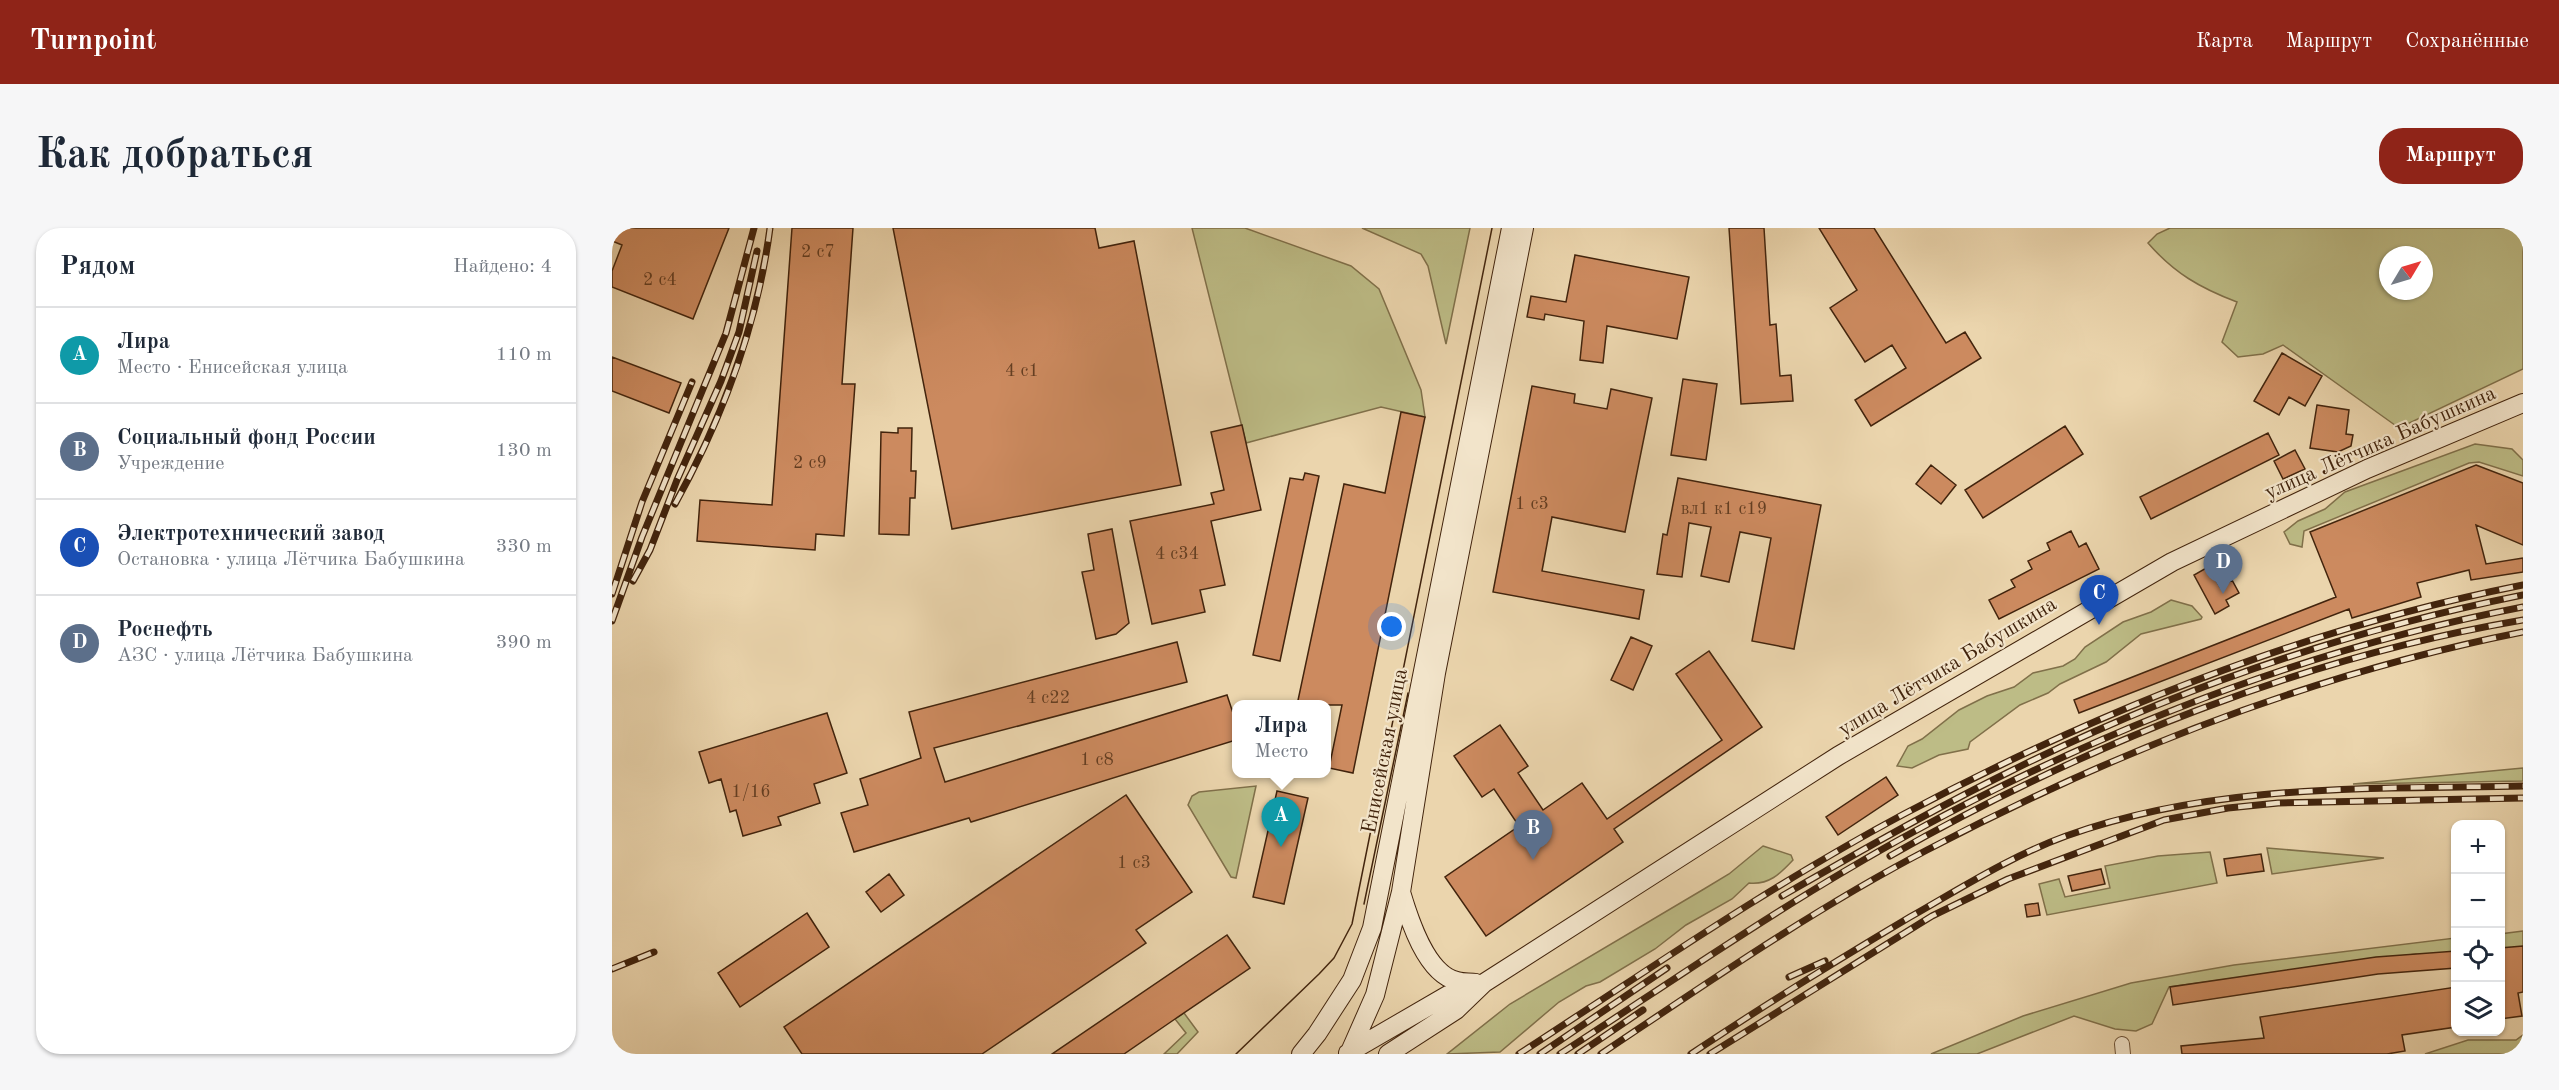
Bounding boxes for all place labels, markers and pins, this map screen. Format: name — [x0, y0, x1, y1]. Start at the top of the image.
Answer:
pin: D — [2204, 544, 2242, 594]
pin: C — [2080, 576, 2118, 625]
pin: A — [1262, 798, 1300, 847]
pin: B — [1514, 810, 1552, 860]

